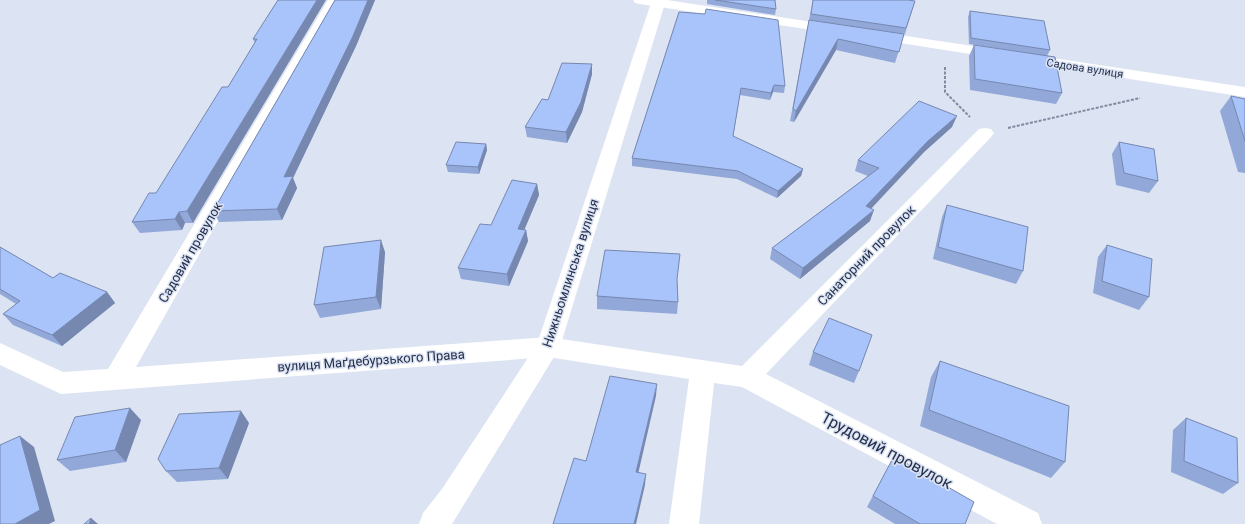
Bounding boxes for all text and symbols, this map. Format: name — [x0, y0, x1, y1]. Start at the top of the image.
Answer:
street label: Садова вулиця — [1046, 56, 1124, 81]
street label: Нижньомлинська вулиця — [539, 197, 602, 349]
street label: Садовий провулок — [155, 199, 225, 305]
street label: Санаторний провулок — [814, 202, 918, 309]
street label: вулиця Маґдебурзького Права — [277, 346, 465, 375]
street label: Трудовий провулок — [818, 408, 956, 493]

